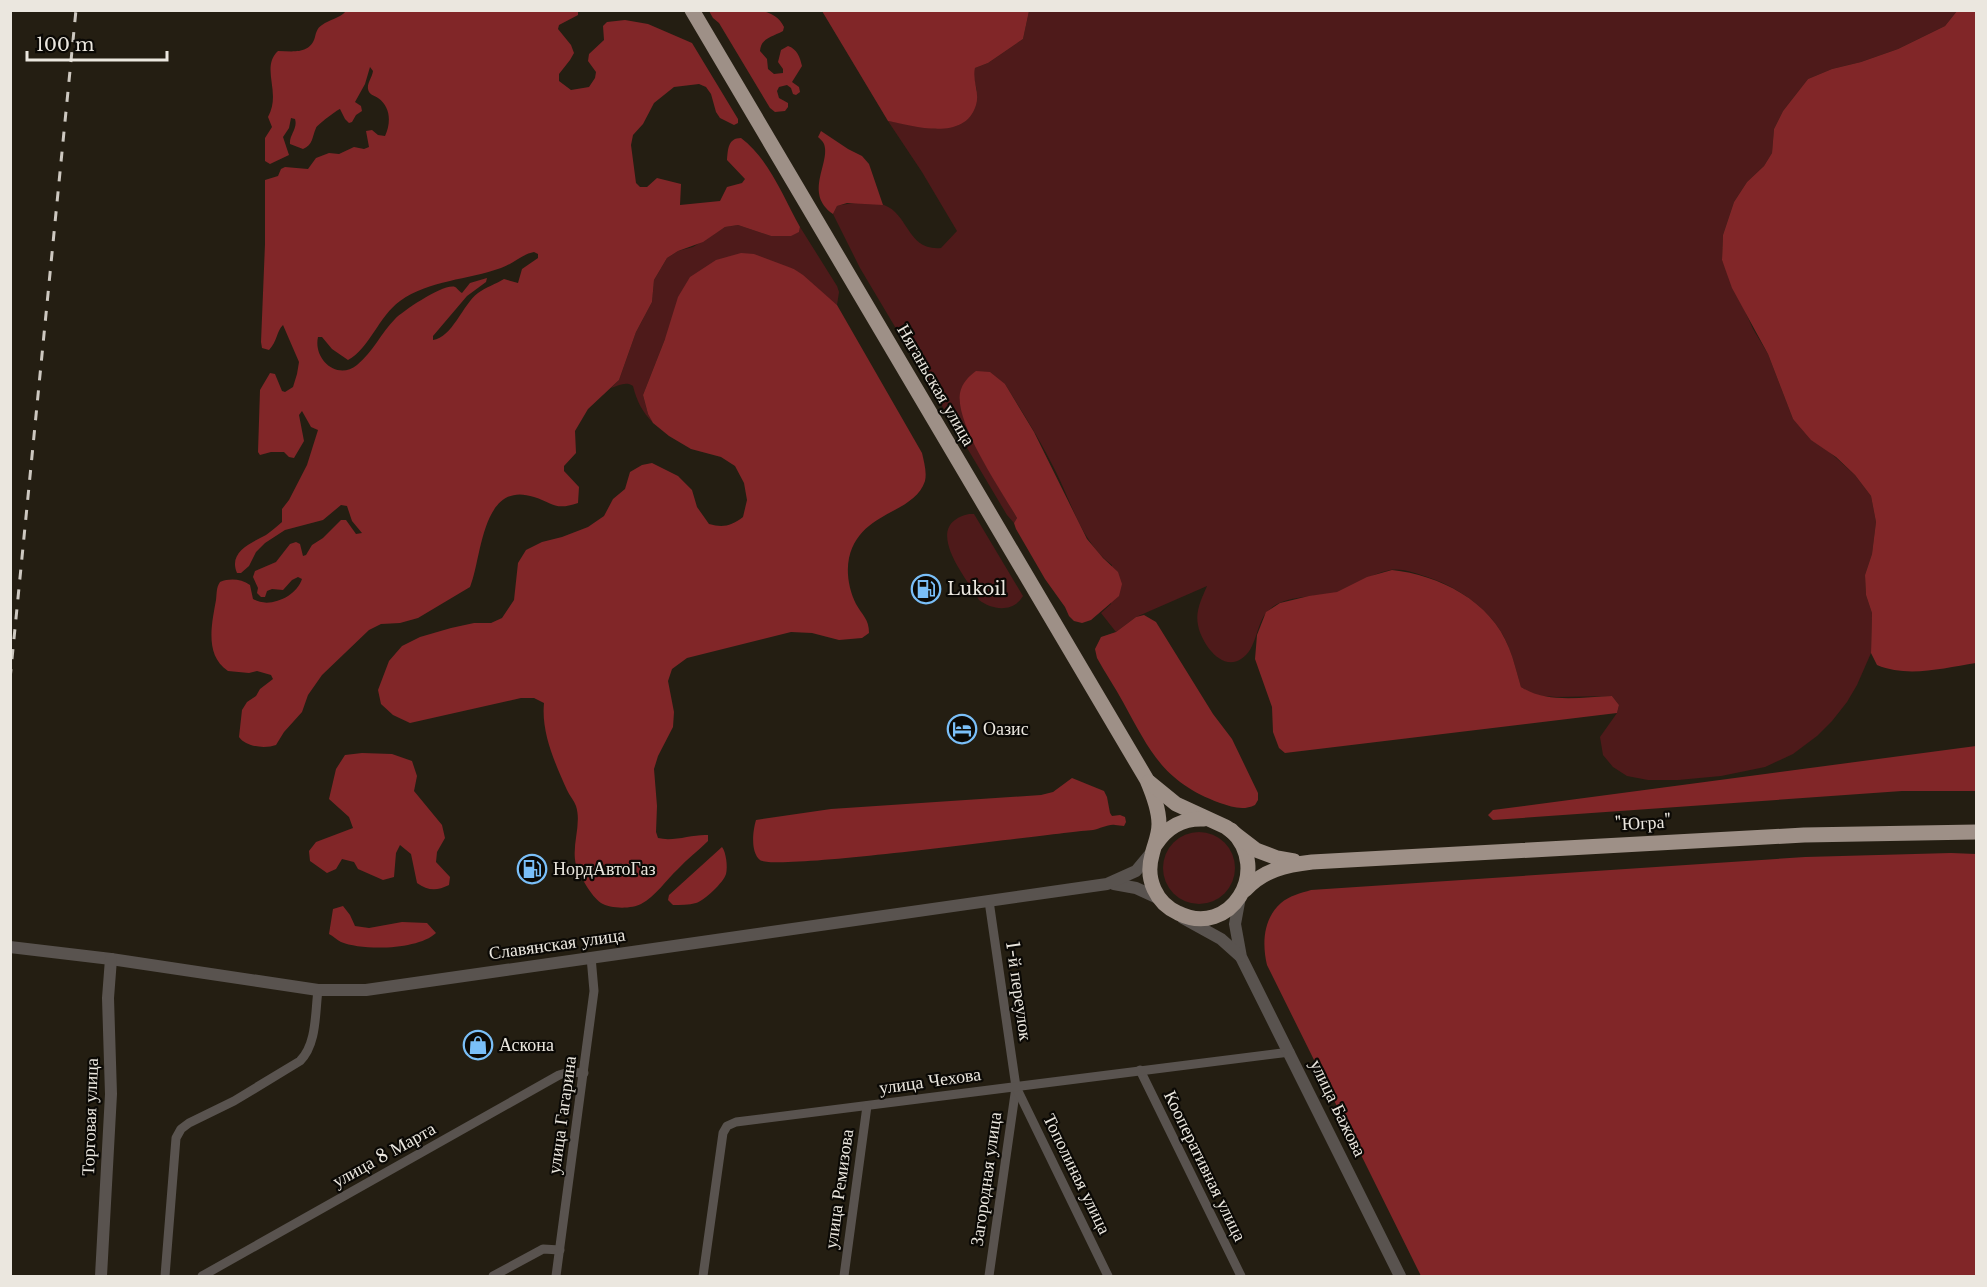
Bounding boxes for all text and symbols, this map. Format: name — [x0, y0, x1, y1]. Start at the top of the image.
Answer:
scale bar — [27, 24, 166, 62]
text: 100 m — [36, 34, 94, 56]
street label: Няганьская улица — [892, 320, 980, 450]
fuel station icon: Lukoil — [910, 573, 942, 605]
place label: Lukoil — [947, 578, 1006, 600]
hotel icon: Оазис — [946, 713, 978, 745]
place label: Оазис — [983, 718, 1029, 740]
street label: "Югра" — [1614, 811, 1672, 835]
fuel station icon: НордАвтоГаз — [516, 853, 548, 885]
place label: НордАвтоГаз — [553, 858, 656, 880]
street label: Славянская улица — [487, 924, 627, 964]
street label: 1-й переулок — [1001, 940, 1037, 1042]
shop icon: Аскона — [462, 1029, 494, 1061]
place label: Аскона — [499, 1034, 554, 1056]
street label: улица Гагарина — [543, 1054, 581, 1176]
street label: улица Бажова — [1305, 1056, 1371, 1160]
street label: Торговая улица — [77, 1058, 103, 1176]
street label: улица Чехова — [878, 1063, 982, 1099]
street label: Кооперативная улица — [1159, 1087, 1251, 1245]
street label: Тополиная улица — [1038, 1110, 1116, 1238]
street label: Загородная улица — [966, 1111, 1006, 1247]
street label: улица 8 Марта — [329, 1118, 439, 1192]
street label: улица Ремизова — [820, 1128, 858, 1250]

